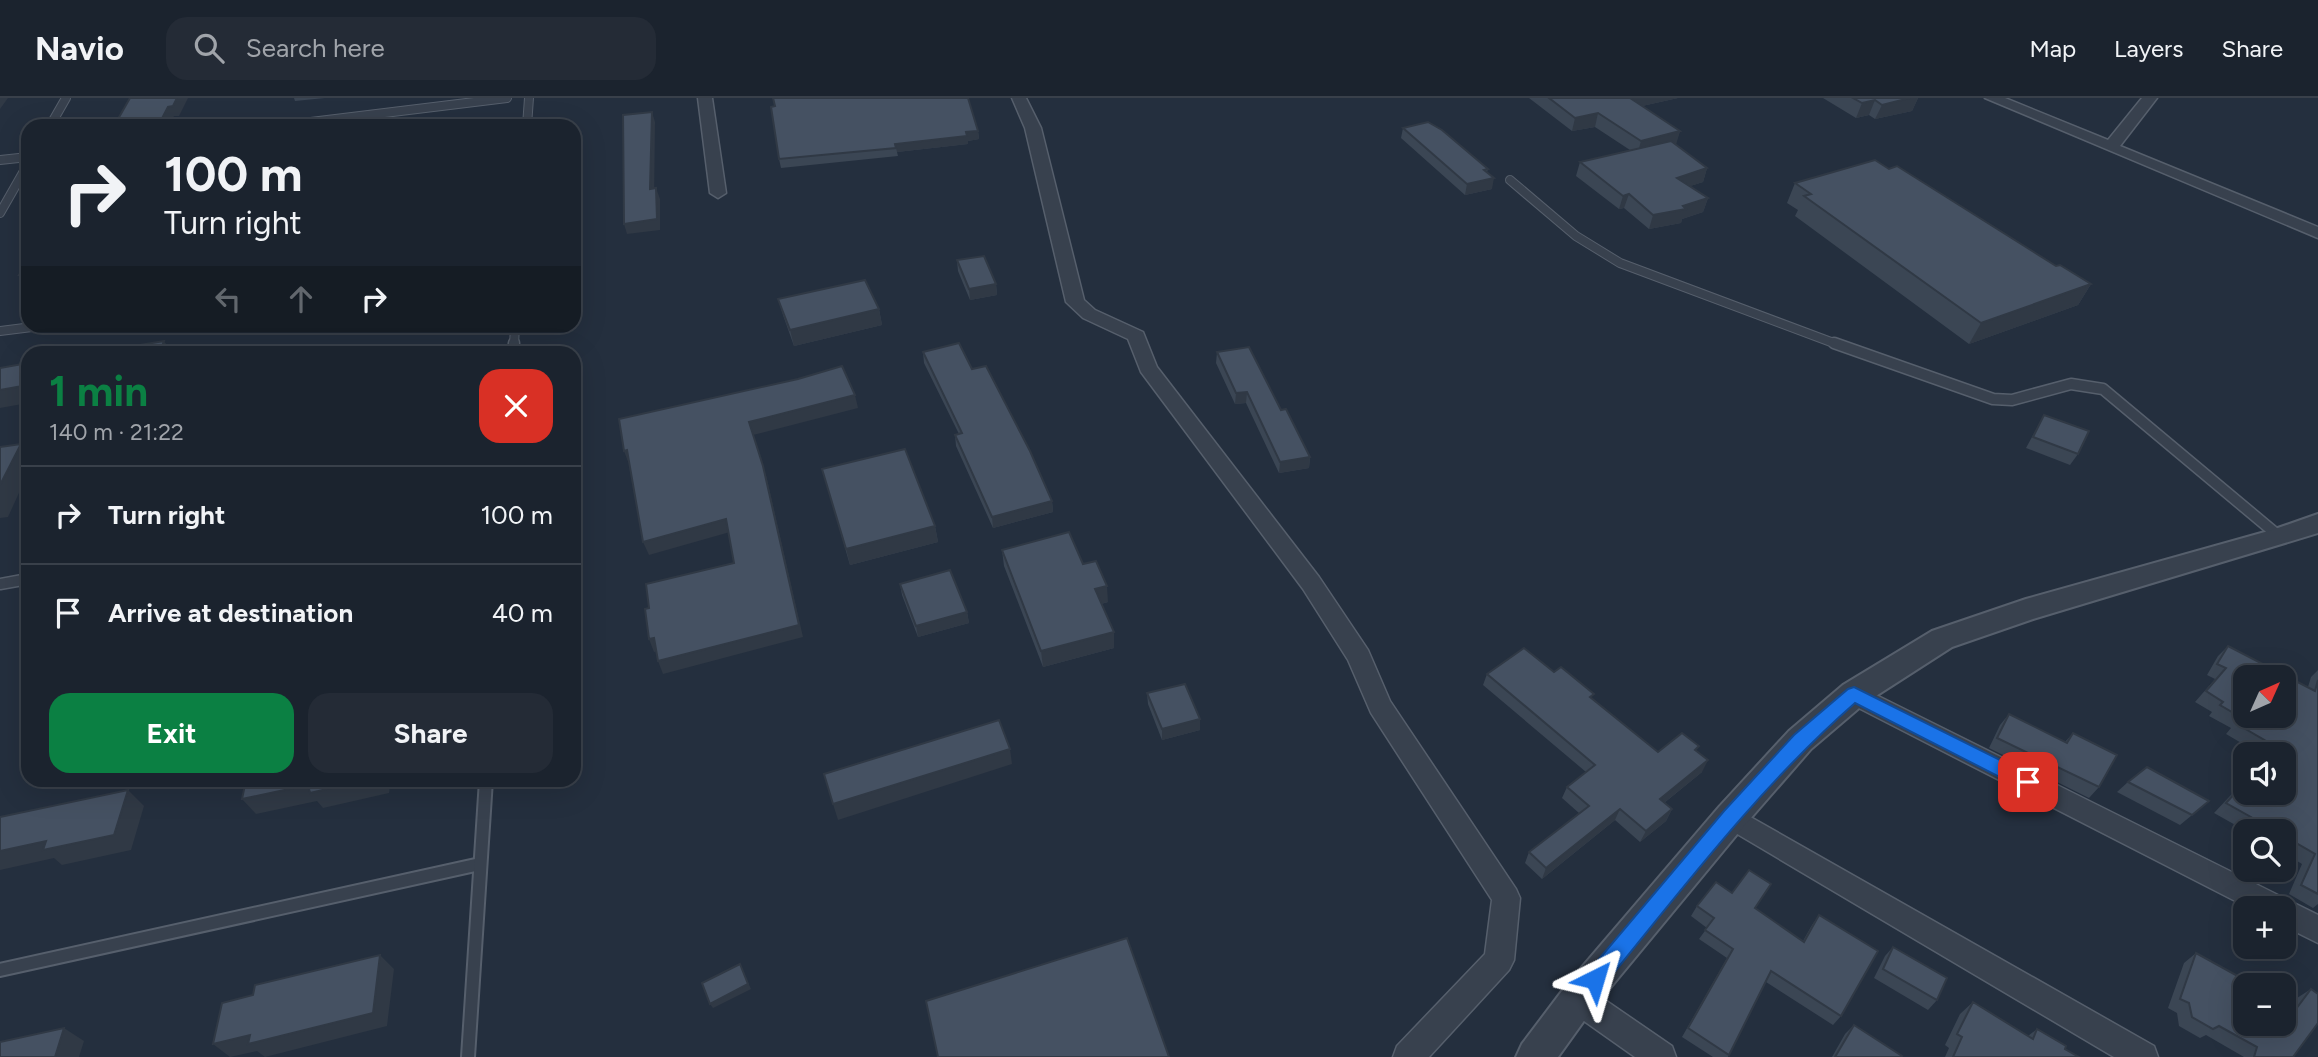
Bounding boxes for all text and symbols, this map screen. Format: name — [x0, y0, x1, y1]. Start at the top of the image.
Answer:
search box — [166, 17, 656, 80]
text: Navio — [35, 29, 124, 68]
icon: search — [190, 29, 228, 67]
text: Search here — [246, 32, 385, 64]
text: Map — [2029, 34, 2076, 63]
text: Layers — [2114, 34, 2183, 63]
text: Share — [2221, 34, 2283, 63]
text: 100 m — [164, 144, 303, 203]
icon: right — [49, 147, 140, 238]
text: Turn right — [164, 204, 302, 242]
icon: left — [209, 280, 247, 318]
icon: ahead — [282, 280, 320, 318]
icon: right — [355, 280, 393, 318]
text: 1 min — [49, 366, 148, 417]
button: close — [479, 369, 553, 443]
text: 140 m · 21:22 — [49, 418, 184, 446]
icon: right — [49, 496, 87, 534]
text: Turn right — [108, 499, 225, 531]
text: 100 m — [480, 499, 553, 531]
icon: arrive — [49, 594, 87, 632]
text: Arrive at destination — [108, 597, 353, 629]
text: 40 m — [492, 597, 553, 629]
north arrow — [2233, 665, 2296, 728]
map controls — [2233, 665, 2296, 1036]
button: Exit — [49, 693, 294, 773]
button: Share — [308, 693, 553, 773]
button: sound — [2233, 742, 2296, 805]
pin — [1998, 752, 2058, 812]
icon: arrive — [2009, 763, 2047, 801]
button: search — [2233, 819, 2296, 882]
button: + — [2233, 896, 2296, 959]
position arrow — [1558, 942, 1632, 1016]
button: − — [2233, 973, 2296, 1036]

